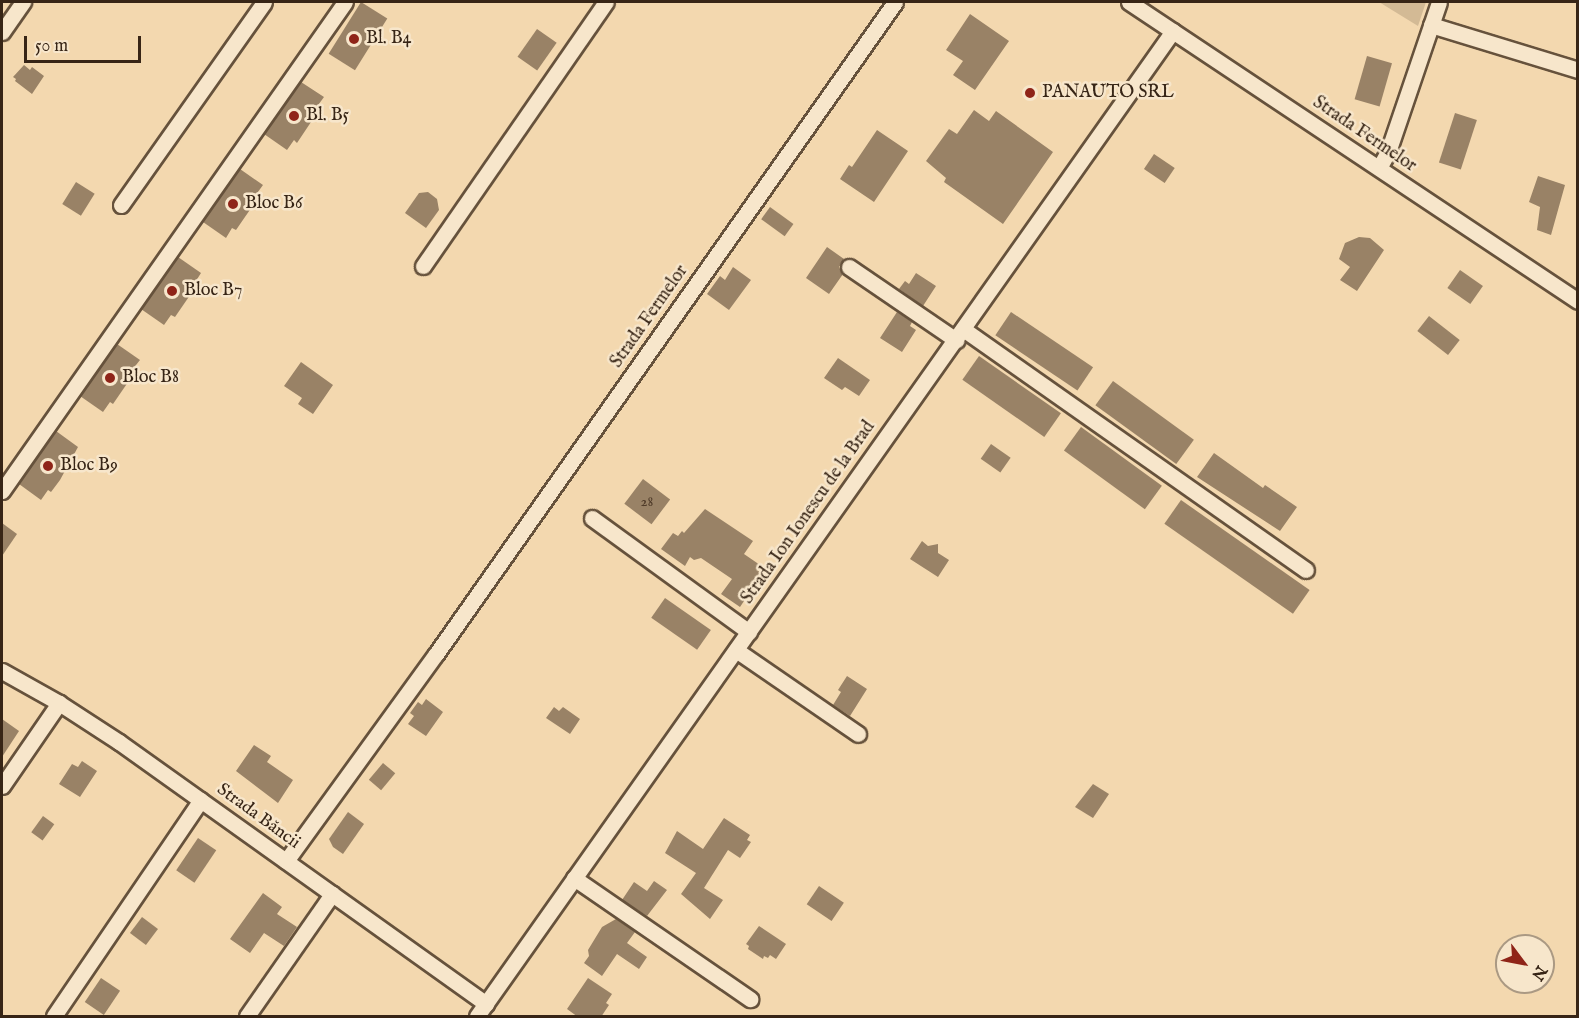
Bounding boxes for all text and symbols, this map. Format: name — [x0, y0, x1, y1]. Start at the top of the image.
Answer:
scale bar — [27, 24, 144, 62]
place label: Bl. B4 — [366, 28, 411, 50]
marker: Bl. B4 — [347, 32, 361, 46]
text: 50 m — [35, 35, 68, 58]
place label: PANAUTO SRL — [1042, 82, 1174, 104]
marker: PANAUTO SRL — [1023, 86, 1037, 100]
street label: Strada Fermelor — [1308, 92, 1420, 178]
place label: Bl. B5 — [306, 105, 349, 127]
marker: Bl. B5 — [287, 109, 301, 123]
place label: Bloc B6 — [245, 193, 303, 215]
marker: Bloc B6 — [226, 197, 240, 211]
street label: Strada Fermelor — [607, 261, 693, 373]
place label: Bloc B7 — [184, 280, 242, 302]
marker: Bloc B7 — [165, 284, 179, 298]
place label: Bloc B8 — [122, 367, 179, 389]
marker: Bloc B8 — [103, 371, 117, 385]
street label: Strada Ion Ionescu de la Brad — [738, 417, 880, 609]
place label: Bloc B9 — [60, 455, 118, 477]
marker: Bloc B9 — [41, 459, 55, 473]
house number: 28 — [641, 493, 653, 511]
street label: Strada Băncii — [212, 780, 304, 854]
north arrow — [1495, 934, 1555, 994]
text: N — [1526, 961, 1551, 984]

